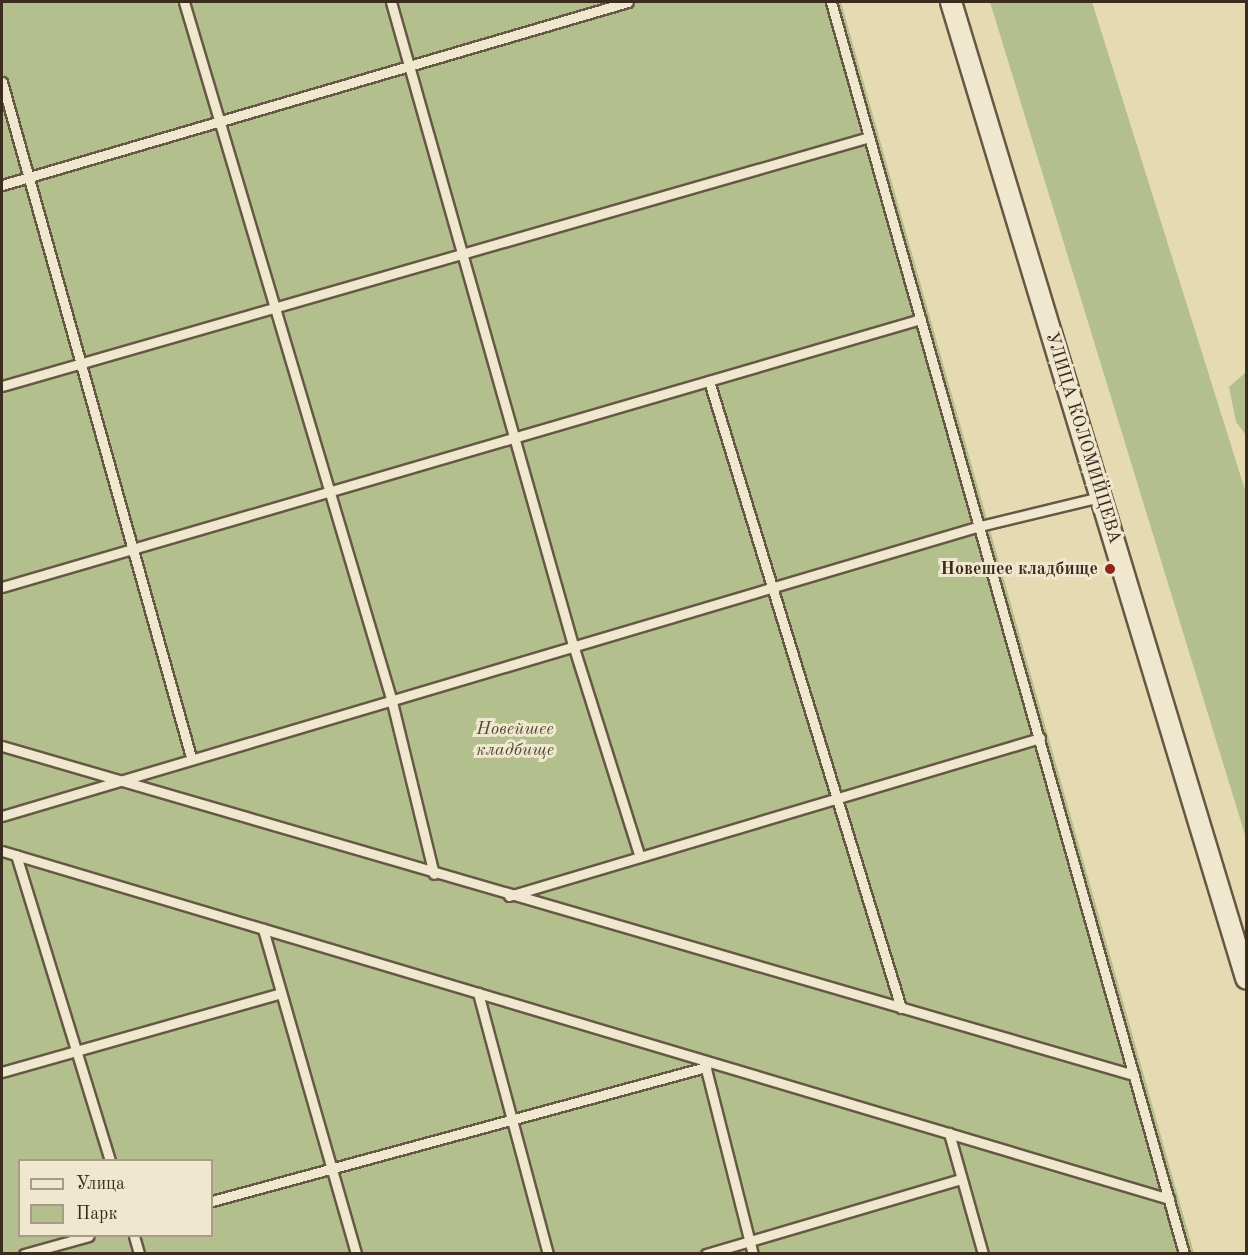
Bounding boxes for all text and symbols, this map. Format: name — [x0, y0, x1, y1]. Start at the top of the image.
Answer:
street label: УЛИЦА КОЛОМИЙЦЕВА — [1040, 329, 1126, 547]
place label: Новешее кладбище — [940, 558, 1098, 580]
marker: Новешее кладбище — [1103, 562, 1117, 576]
park label: Новейшее кладбище — [476, 719, 554, 762]
legend — [18, 1159, 213, 1237]
text: Улица — [76, 1175, 125, 1193]
text: Парк — [76, 1205, 117, 1223]

